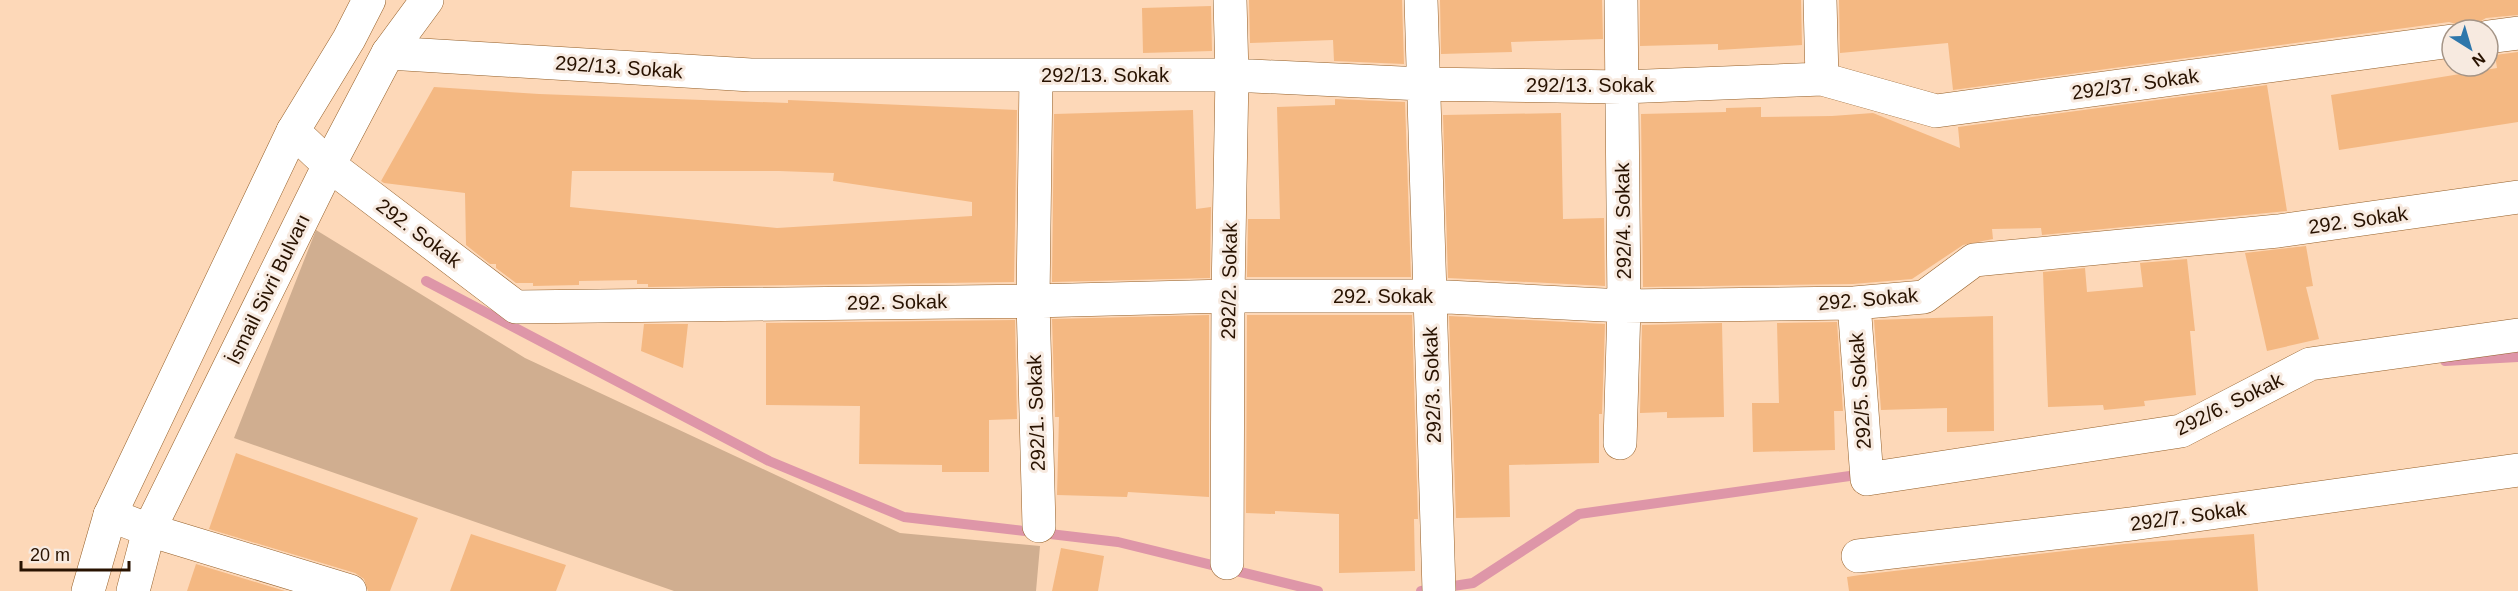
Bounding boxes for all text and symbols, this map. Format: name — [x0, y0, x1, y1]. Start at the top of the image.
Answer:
north arrow — [2440, 18, 2500, 78]
text: N — [2469, 49, 2488, 70]
street label: 292/13. Sokak — [554, 52, 685, 83]
street label: 292/13. Sokak — [1041, 64, 1170, 86]
street label: 292/37. Sokak — [2070, 64, 2201, 104]
street label: 292/13. Sokak — [1526, 74, 1655, 96]
street label: 292/4. Sokak — [1611, 161, 1635, 280]
street label: 292. Sokak — [372, 194, 466, 272]
street label: 292. Sokak — [2307, 202, 2410, 238]
street label: İsmail Sivri Bulvarı — [222, 210, 314, 368]
street label: 292/2. Sokak — [1217, 221, 1241, 340]
street label: 292. Sokak — [1817, 284, 1920, 314]
street label: 292. Sokak — [1333, 285, 1434, 307]
street label: 292. Sokak — [847, 290, 948, 314]
street label: 292/3. Sokak — [1419, 325, 1445, 444]
street label: 292/5. Sokak — [1845, 331, 1875, 450]
street label: 292/1. Sokak — [1023, 353, 1049, 472]
street label: 292/6. Sokak — [2172, 368, 2287, 439]
street label: 292/7. Sokak — [2129, 497, 2248, 535]
scale bar — [21, 534, 129, 572]
text: 20 m — [30, 545, 70, 565]

